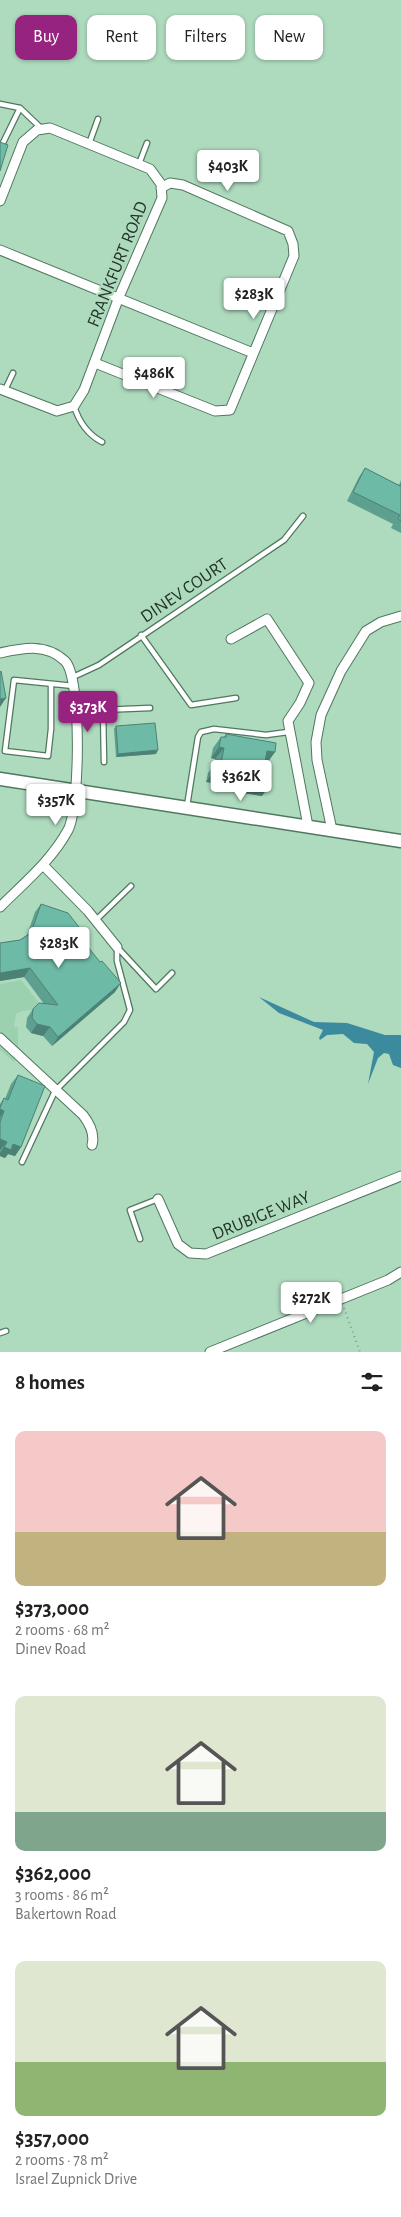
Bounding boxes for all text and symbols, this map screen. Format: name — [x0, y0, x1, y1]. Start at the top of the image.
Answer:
chip: Buy — [15, 15, 77, 60]
chip: Rent — [87, 15, 156, 60]
chip: Filters — [166, 15, 245, 60]
chip: New — [255, 15, 323, 60]
pin: $403K — [193, 150, 263, 192]
text: $403K — [208, 158, 248, 174]
street label: FRANKFURT ROAD — [85, 199, 151, 330]
pin: $283K — [219, 278, 289, 320]
text: $283K — [235, 286, 273, 302]
pin: $486K — [119, 356, 189, 399]
text: $486K — [134, 365, 174, 381]
street label: DINEV COURT — [138, 555, 231, 626]
pin: $373K — [53, 690, 123, 733]
text: $373K — [69, 699, 107, 715]
pin: $362K — [206, 760, 276, 802]
text: $362K — [222, 768, 260, 784]
pin: $357K — [21, 784, 91, 826]
text: $357K — [37, 792, 75, 808]
pin: $283K — [24, 926, 94, 969]
text: $283K — [40, 935, 78, 951]
street label: DRUBIGE WAY — [210, 1188, 313, 1244]
pin: $272K — [276, 1282, 346, 1324]
text: $272K — [292, 1290, 330, 1306]
icon: filters — [358, 1368, 386, 1396]
text: 8 homes — [15, 1372, 85, 1393]
icon: home — [156, 1463, 246, 1553]
text: $373,000 — [15, 1598, 89, 1619]
text: 2 rooms · 68 m² — [15, 1622, 109, 1638]
text: Dinev Road — [15, 1641, 86, 1657]
icon: home — [156, 1728, 246, 1818]
text: $362,000 — [15, 1863, 91, 1884]
text: 3 rooms · 86 m² — [15, 1887, 109, 1903]
text: Bakertown Road — [15, 1906, 117, 1922]
icon: home — [156, 1993, 246, 2083]
text: $357,000 — [15, 2128, 89, 2149]
text: 2 rooms · 78 m² — [15, 2152, 109, 2168]
text: Israel Zupnick Drive — [15, 2171, 137, 2187]

